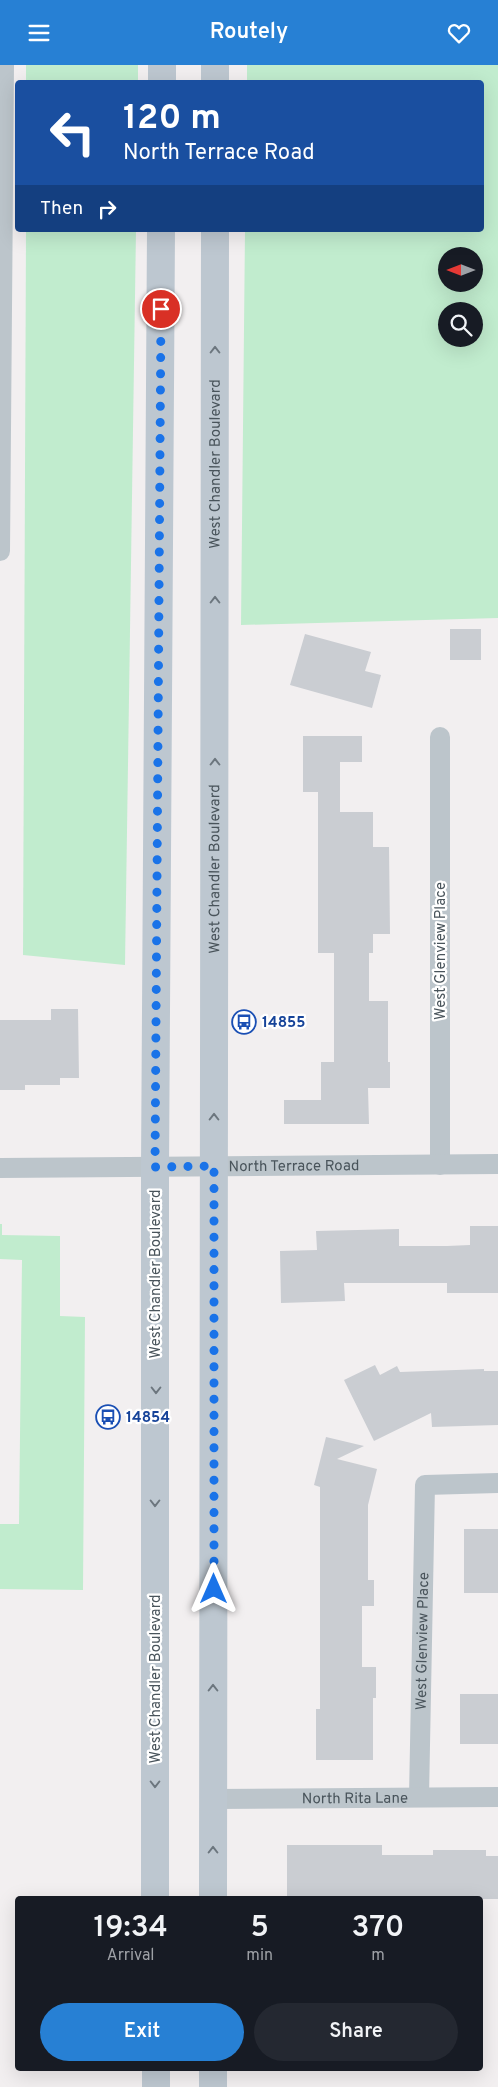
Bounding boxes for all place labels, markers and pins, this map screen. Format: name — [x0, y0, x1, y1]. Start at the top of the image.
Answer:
pin — [140, 288, 182, 330]
bus stop icon: 14855 — [231, 1009, 257, 1035]
place label: 14855 — [262, 1014, 305, 1033]
bus stop icon: 14854 — [95, 1404, 121, 1430]
place label: 14854 — [126, 1409, 170, 1428]

